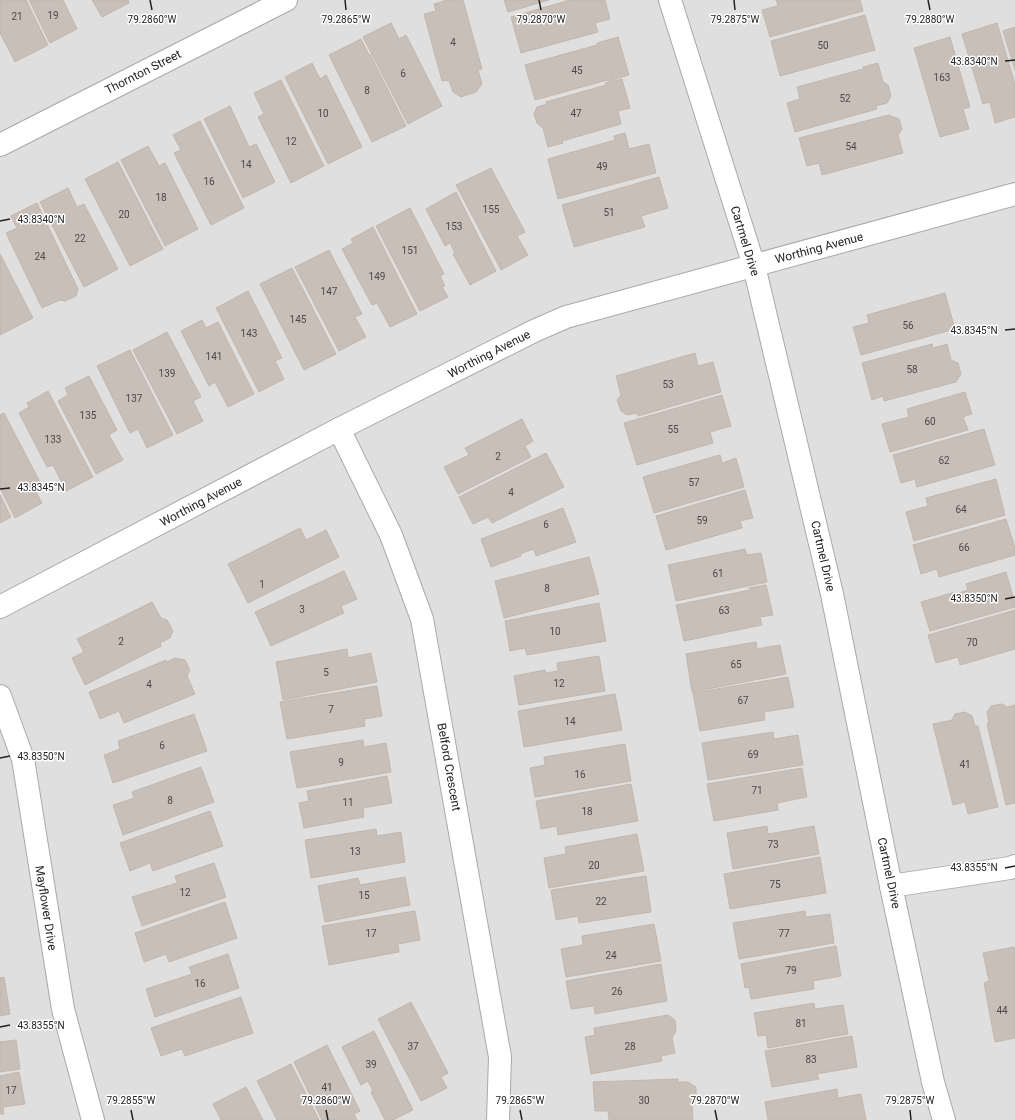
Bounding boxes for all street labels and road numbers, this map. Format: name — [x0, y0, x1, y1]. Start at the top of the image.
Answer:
street label: Thornton Street — [103, 47, 183, 97]
street label: Cartmel Drive — [728, 204, 762, 278]
street label: Worthing Avenue — [773, 230, 865, 266]
street label: Worthing Avenue — [445, 327, 533, 381]
street label: Worthing Avenue — [158, 475, 244, 529]
street label: Cartmel Drive — [808, 519, 838, 593]
street label: Belford Crescent — [434, 722, 464, 812]
street label: Cartmel Drive — [875, 836, 903, 910]
street label: Mayflower Drive — [32, 865, 60, 951]

